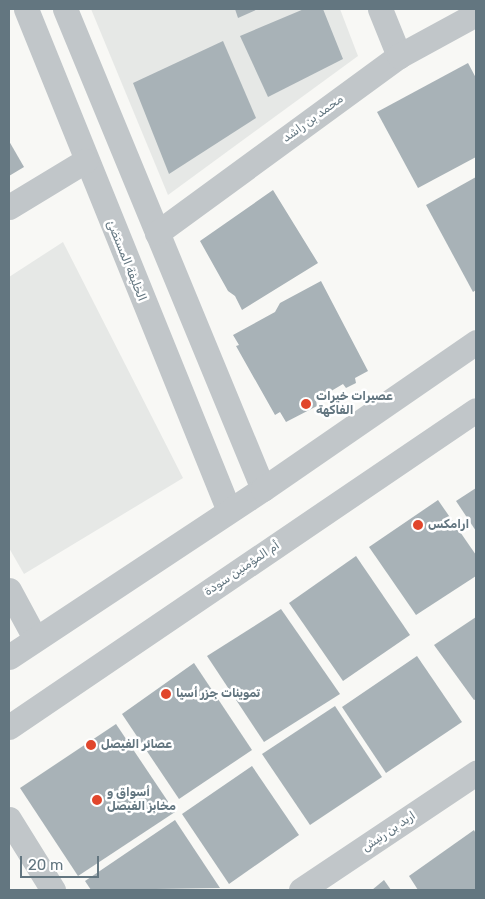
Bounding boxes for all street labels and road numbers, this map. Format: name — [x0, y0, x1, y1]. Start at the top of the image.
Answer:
street label: محمد بن راشد — [280, 92, 346, 146]
street label: الخليفة المستضئ — [103, 218, 149, 304]
street label: أم المؤمنين سودة — [202, 539, 282, 599]
street label: اربد بن رنيش — [359, 809, 419, 855]

